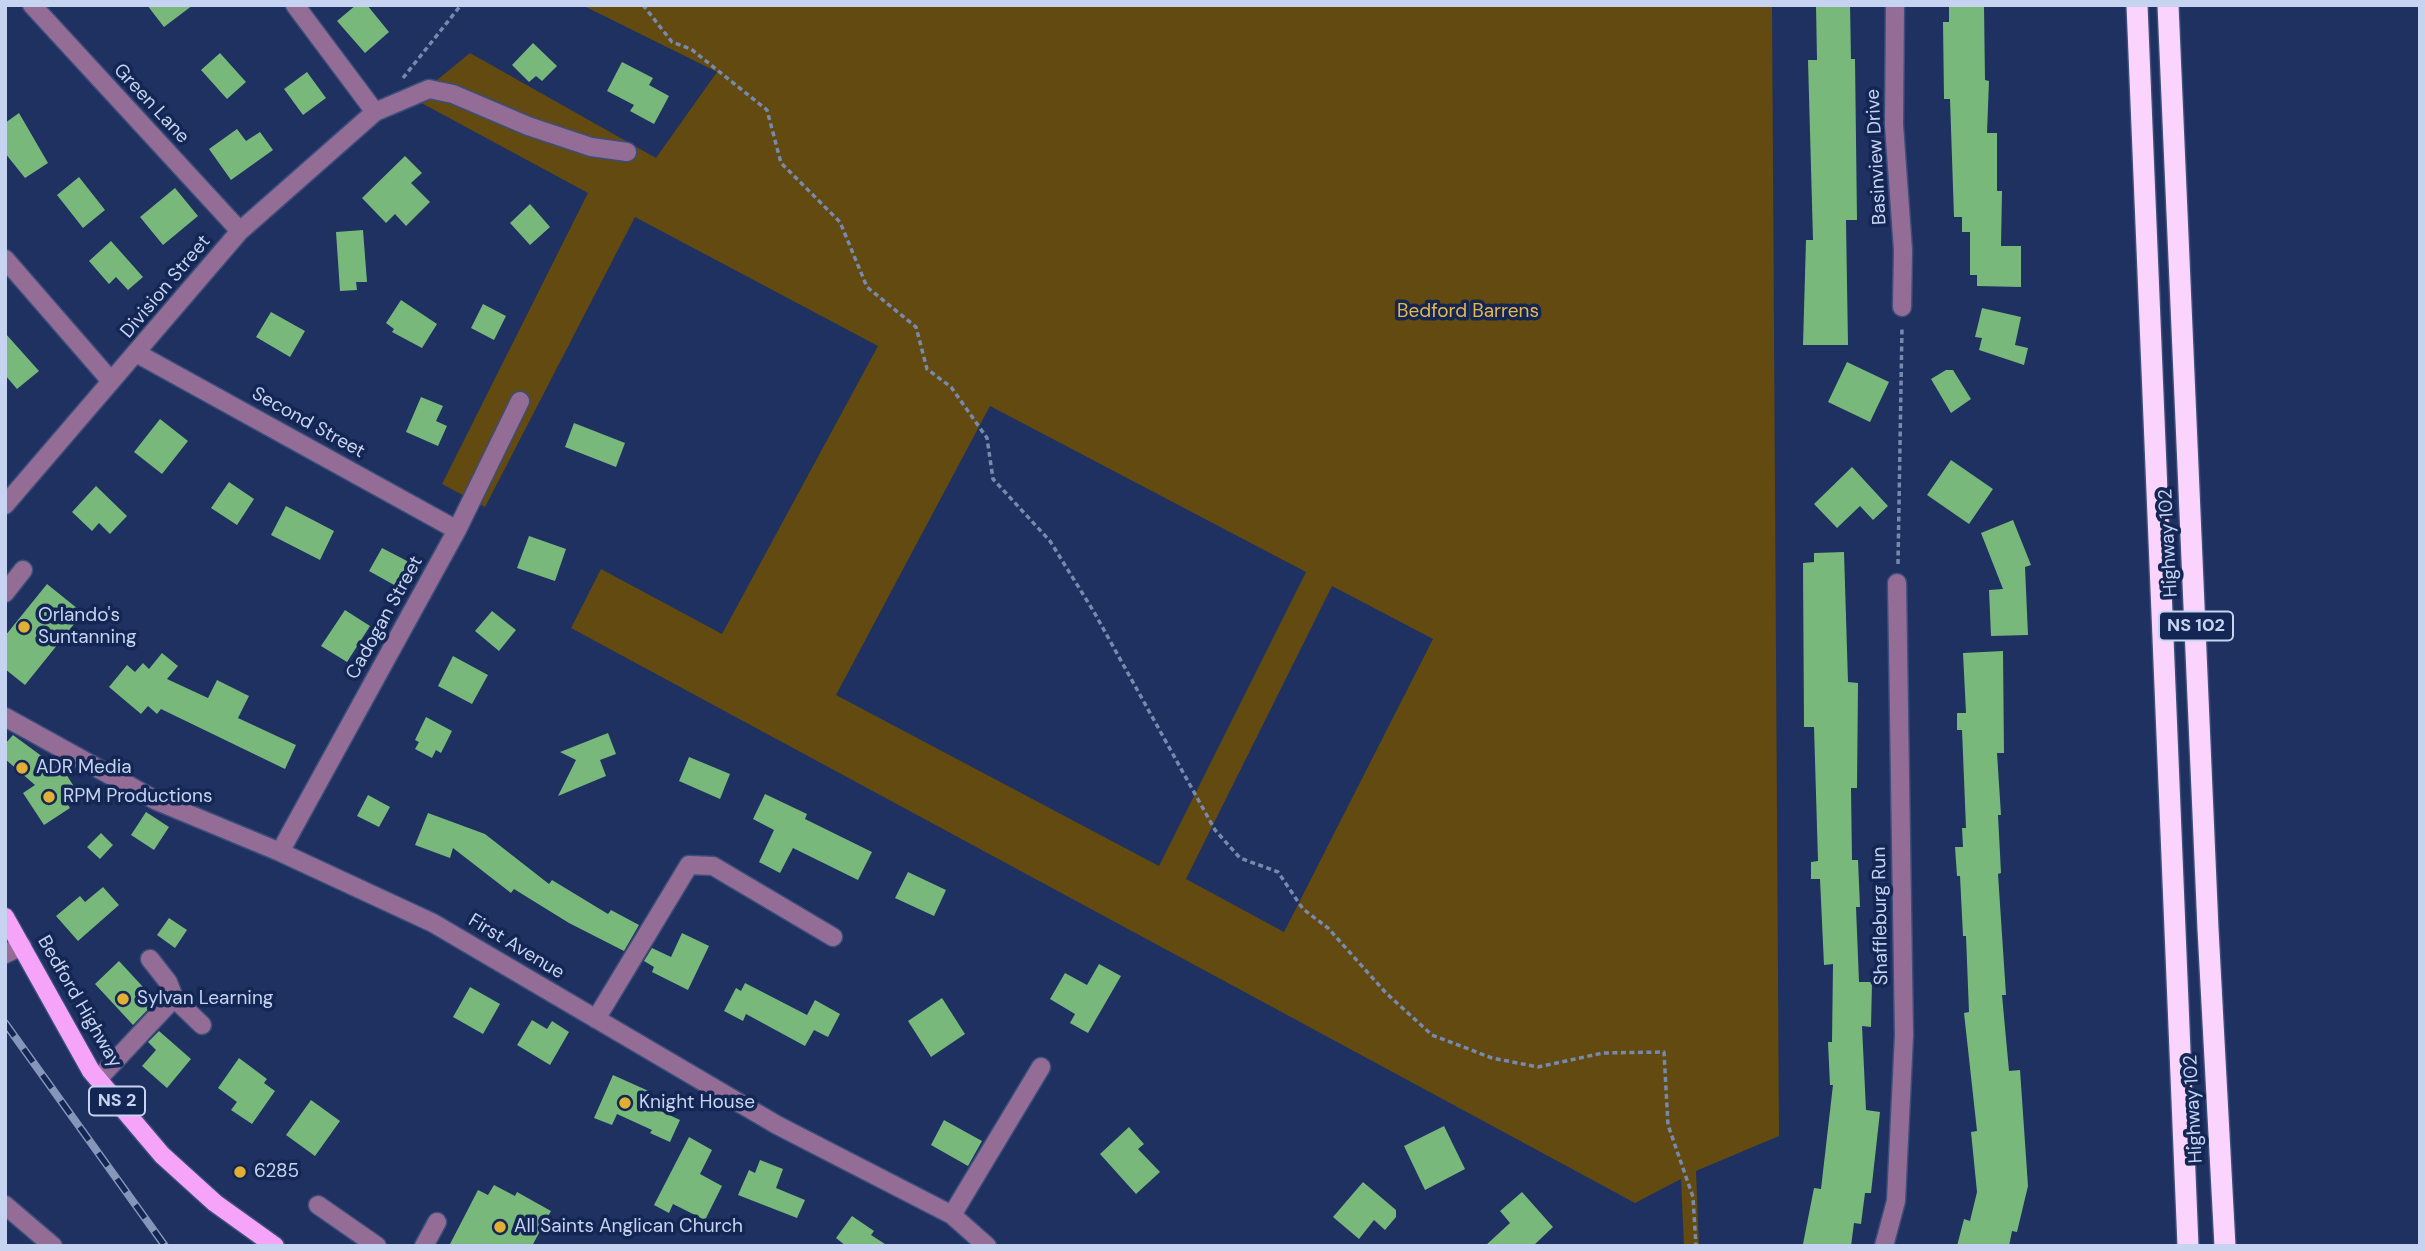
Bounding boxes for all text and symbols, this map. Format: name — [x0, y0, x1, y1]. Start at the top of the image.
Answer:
street label: Green Lane — [108, 59, 194, 149]
street label: Basinview Drive — [1862, 88, 1892, 226]
street label: Division Street — [116, 231, 216, 343]
park label: Bedford Barrens — [1397, 301, 1539, 323]
street label: Second Street — [248, 383, 368, 463]
street label: Highway 102 — [2155, 488, 2183, 598]
street label: Cadogan Street — [342, 552, 428, 684]
place label: Orlando's Suntanning — [38, 605, 136, 649]
road number: NS 102 — [2159, 612, 2233, 640]
marker: Orlando's Suntanning — [16, 619, 32, 635]
place label: ADR Media — [36, 757, 132, 779]
marker: ADR Media — [14, 760, 30, 776]
place label: RPM Productions — [63, 786, 212, 808]
marker: RPM Productions — [41, 789, 57, 805]
street label: Shaffleburg Run — [1868, 847, 1894, 985]
street label: First Avenue — [464, 909, 568, 985]
street label: Bedford Highway — [32, 932, 126, 1072]
place label: Sylvan Learning — [137, 988, 273, 1010]
marker: Sylvan Learning — [115, 991, 131, 1007]
street label: Highway 102 — [2180, 1054, 2208, 1164]
road number: NS 2 — [89, 1086, 145, 1116]
place label: Knight House — [639, 1092, 755, 1114]
marker: Knight House — [617, 1095, 633, 1111]
place label: 6285 — [254, 1161, 299, 1183]
marker: 6285 — [232, 1164, 248, 1180]
place label: All Saints Anglican Church — [514, 1216, 743, 1238]
marker: All Saints Anglican Church — [492, 1219, 508, 1235]

